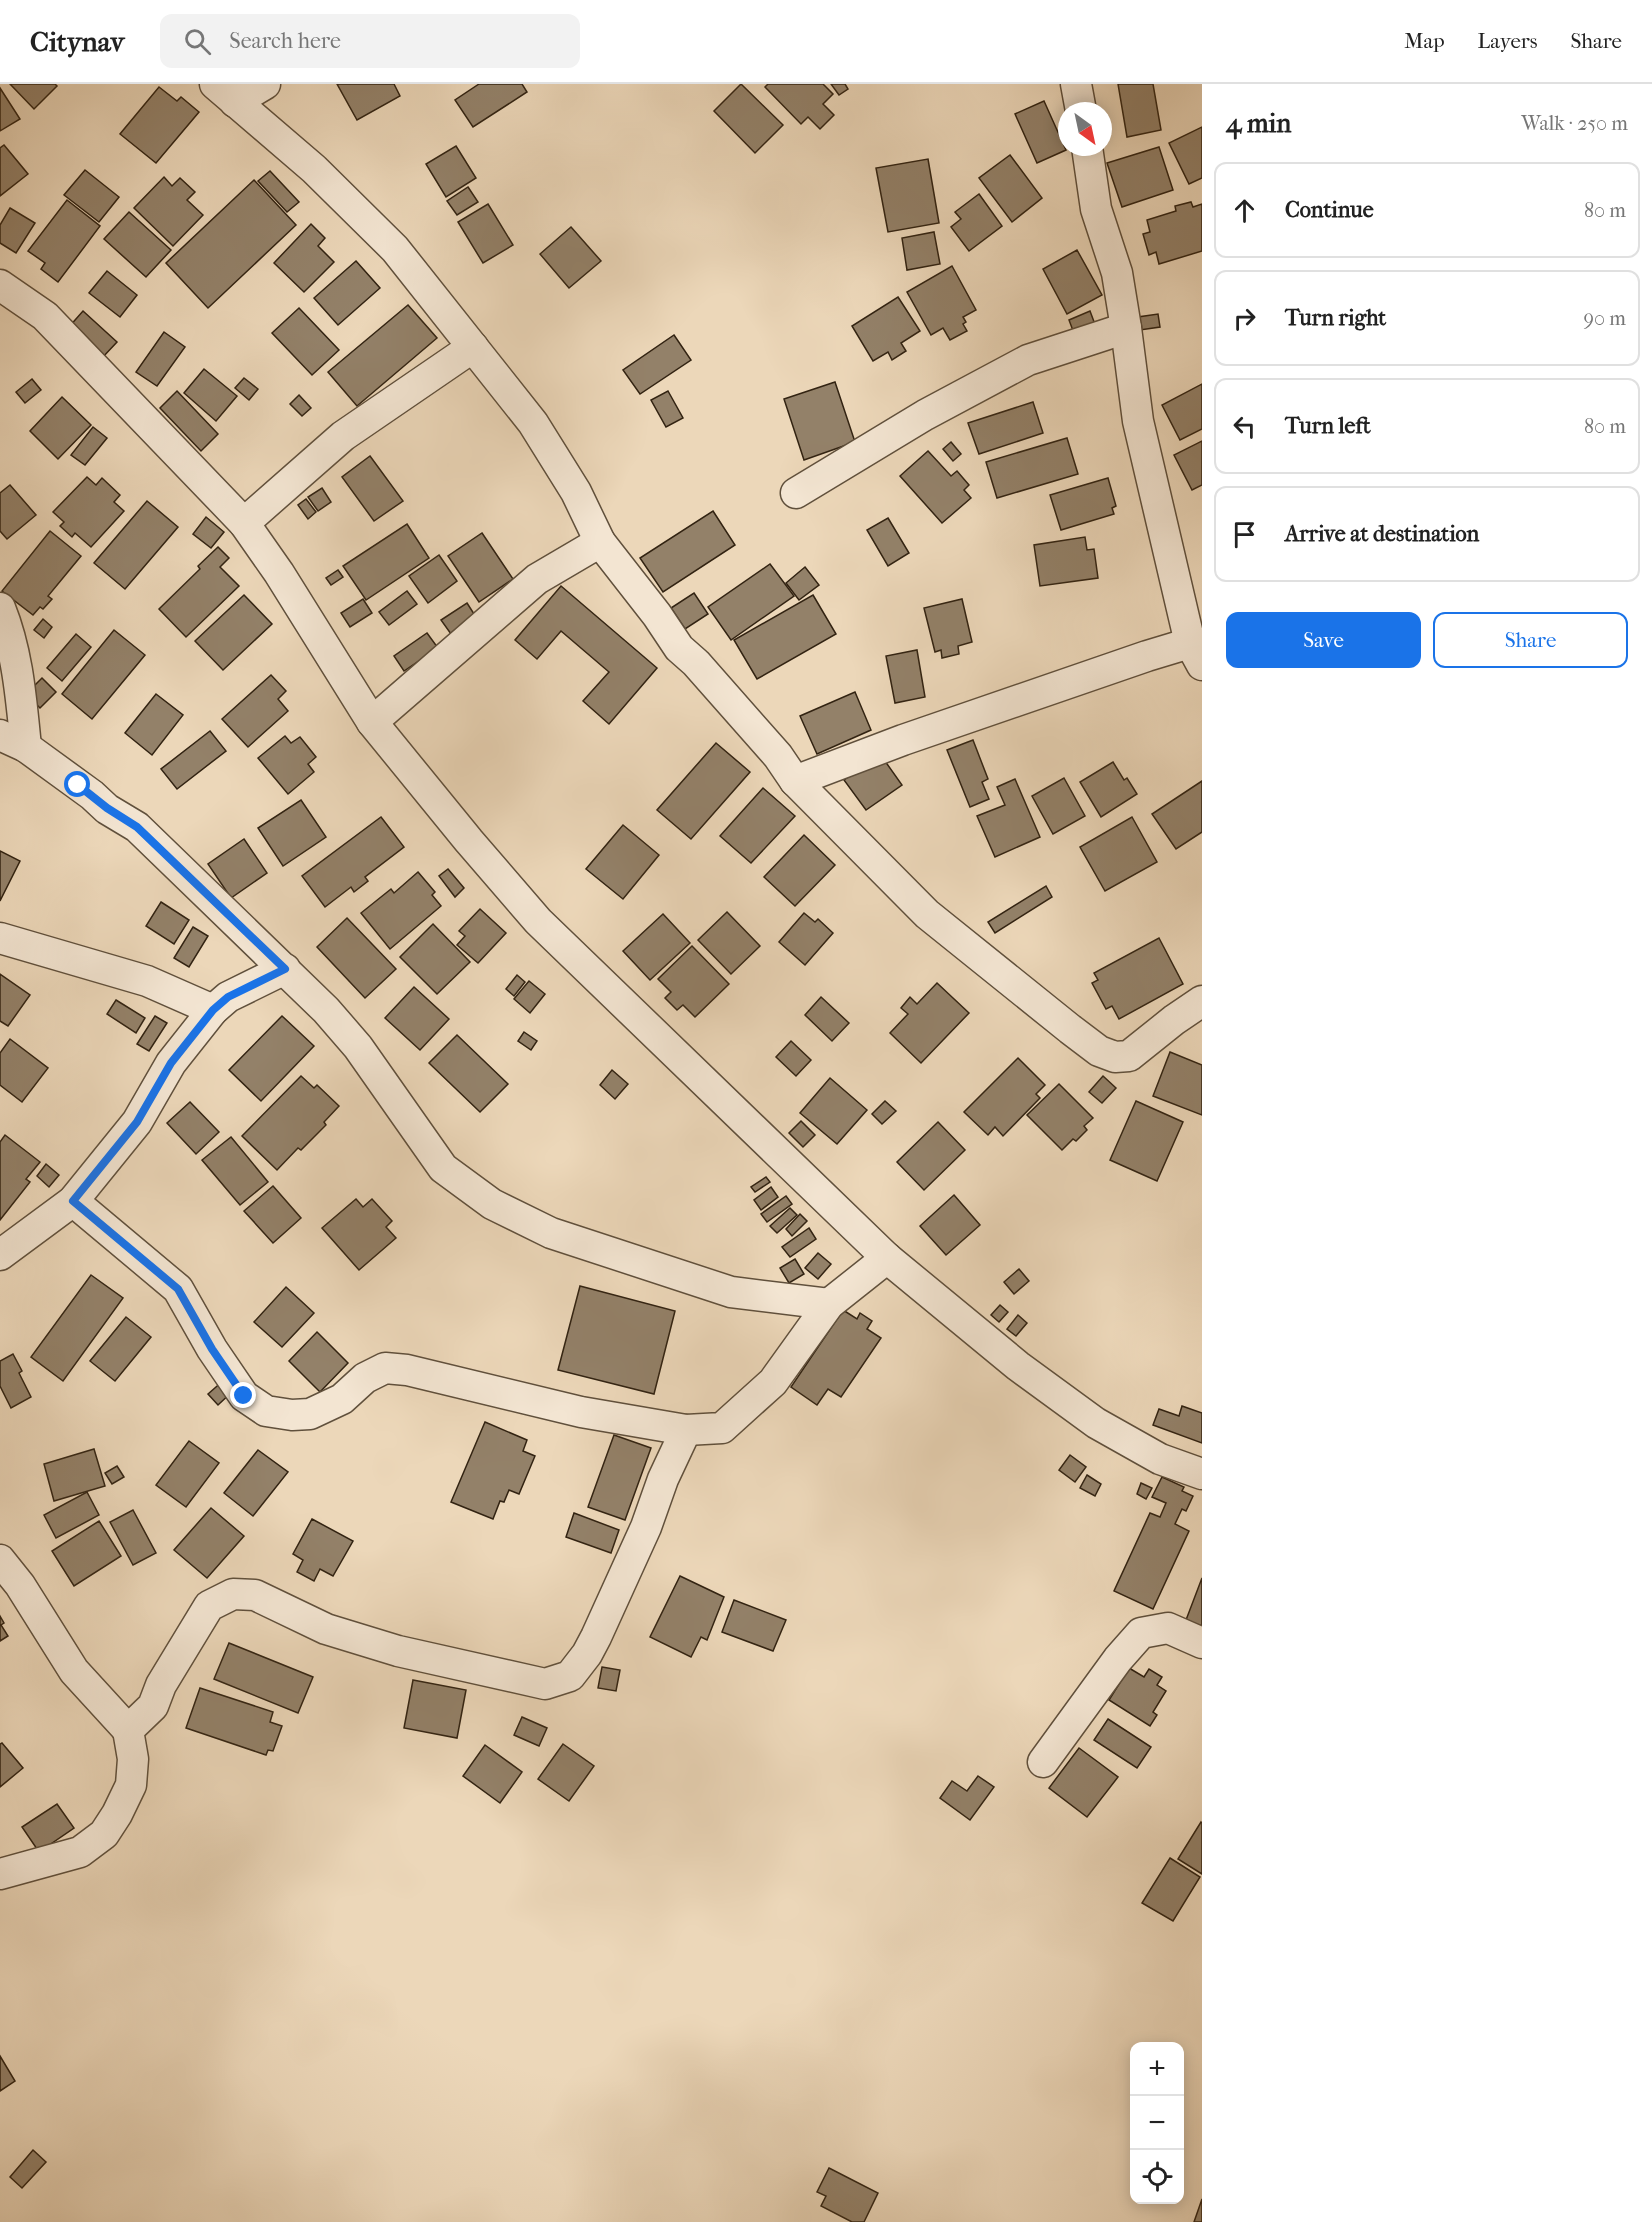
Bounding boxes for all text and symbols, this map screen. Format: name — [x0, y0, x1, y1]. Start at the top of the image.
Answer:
search box — [160, 14, 580, 68]
text: Citynav — [30, 25, 124, 58]
icon: search — [181, 25, 214, 58]
text: Search here — [229, 28, 341, 54]
text: Map — [1404, 29, 1445, 53]
text: Layers — [1478, 29, 1537, 53]
text: Share — [1570, 29, 1622, 53]
north arrow — [1058, 102, 1112, 156]
text: 4 min — [1226, 108, 1291, 139]
text: Walk · 250 m — [1521, 112, 1628, 135]
icon: ahead — [1228, 194, 1261, 227]
text: Continue — [1285, 197, 1374, 223]
text: 80 m — [1584, 199, 1626, 222]
icon: right — [1228, 302, 1261, 335]
text: Turn right — [1285, 305, 1386, 331]
text: 90 m — [1584, 307, 1626, 330]
icon: left — [1228, 410, 1261, 443]
text: Turn left — [1285, 413, 1371, 439]
text: 80 m — [1584, 415, 1626, 438]
icon: arrive — [1228, 518, 1261, 551]
text: Arrive at destination — [1285, 521, 1479, 547]
button: Save — [1226, 612, 1421, 668]
button: Share — [1433, 612, 1628, 668]
route start — [64, 771, 90, 797]
route end — [230, 1382, 256, 1408]
map controls — [1130, 2042, 1184, 2204]
button: + — [1130, 2042, 1184, 2096]
button: − — [1130, 2096, 1184, 2150]
button: locate — [1130, 2150, 1184, 2204]

